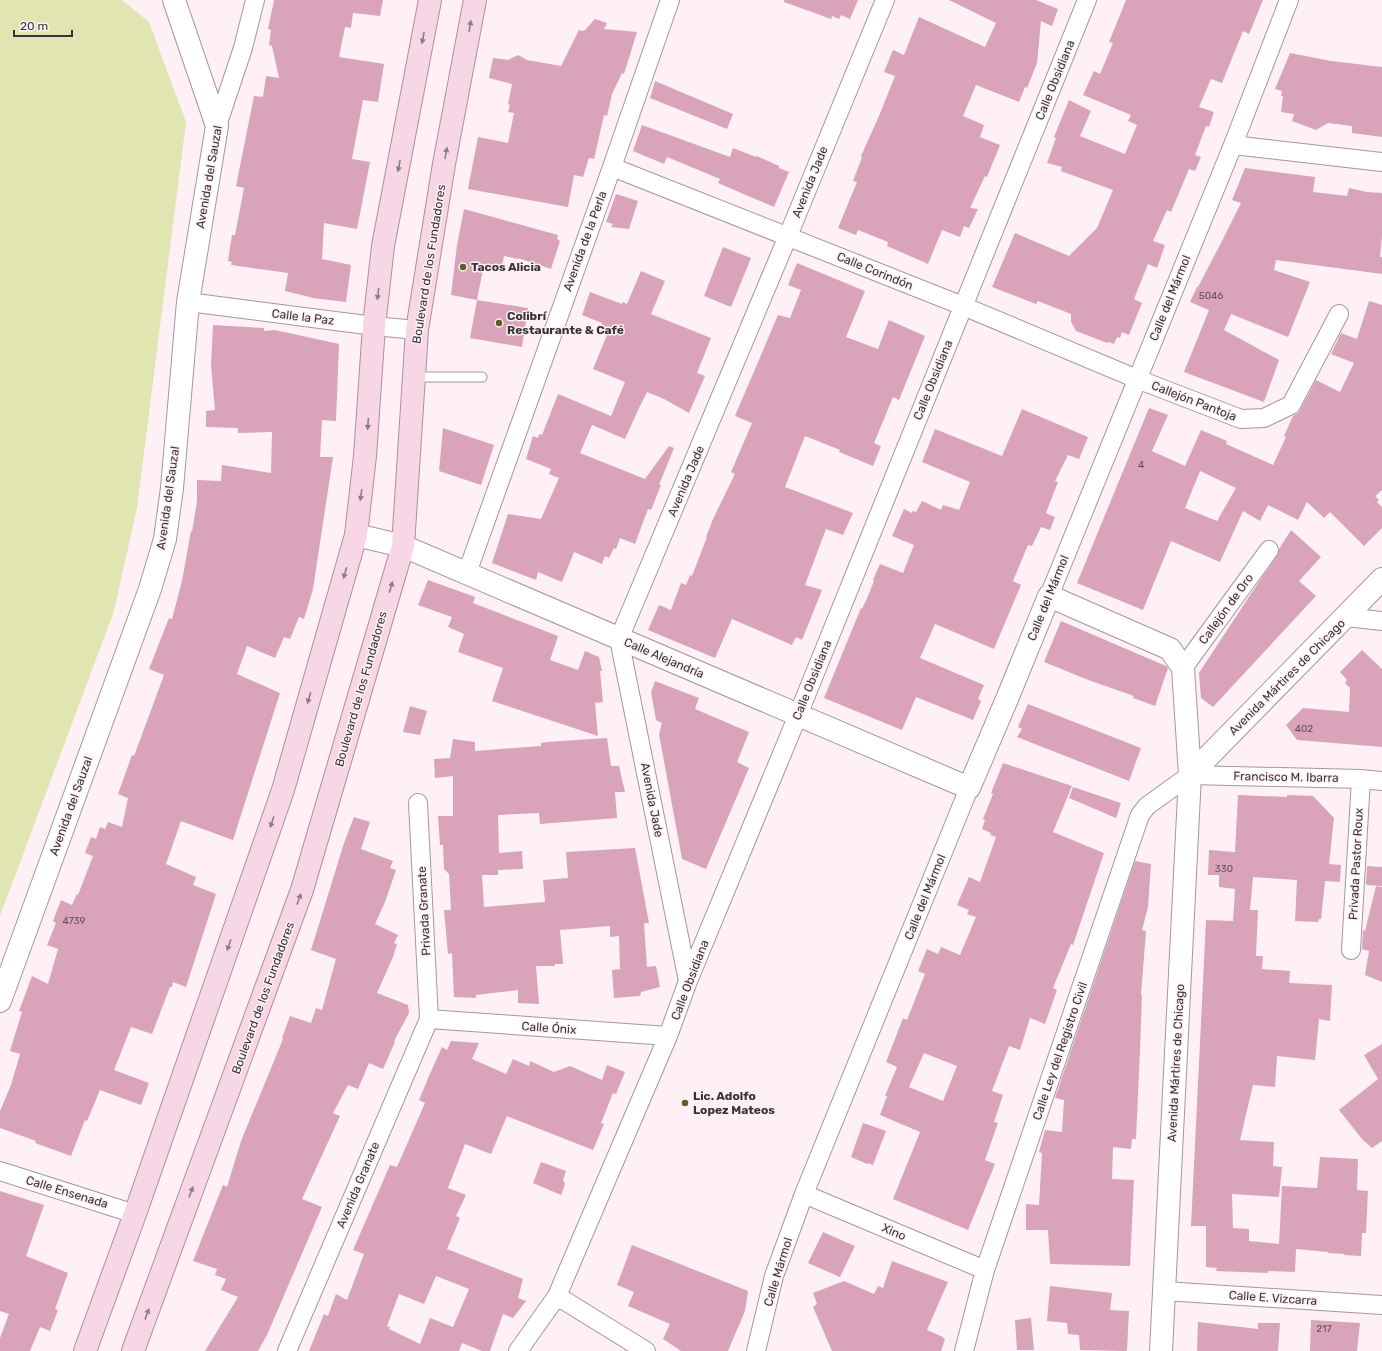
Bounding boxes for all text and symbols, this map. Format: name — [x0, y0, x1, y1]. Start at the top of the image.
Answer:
scale bar — [14, 12, 72, 38]
text: 20 m — [20, 19, 48, 33]
one-way arrow — [467, 19, 473, 32]
one-way arrow — [420, 32, 426, 44]
street label: Calle Obsidiana — [1033, 38, 1077, 122]
street label: Avenida del Sauzal — [193, 124, 225, 230]
street label: Avenida Jade — [789, 144, 831, 220]
one-way arrow — [444, 147, 450, 160]
one-way arrow — [395, 160, 401, 172]
street label: Boulevard de los Fundadores — [409, 183, 449, 345]
street label: Avenida de la Perla — [560, 189, 610, 293]
street label: Calle Corindón — [835, 249, 915, 293]
street label: Calle del Mármol — [1146, 253, 1194, 343]
place label: Tacos Alicia — [471, 260, 541, 274]
marker: Tacos Alicia — [458, 262, 468, 272]
one-way arrow — [374, 288, 381, 300]
house number: 5046 — [1199, 290, 1223, 302]
street label: Calle la Paz — [271, 306, 335, 328]
place label: Colibrí Restaurante & Café — [507, 309, 624, 337]
marker: Colibrí Restaurante & Café — [494, 318, 504, 328]
street label: Calle Obsidiana — [911, 338, 955, 422]
street label: Callejón Pantoja — [1149, 378, 1239, 424]
one-way arrow — [364, 418, 371, 430]
street label: Avenida Jade — [665, 443, 707, 519]
street label: Avenida del Sauzal — [154, 445, 182, 551]
house number: 4 — [1138, 459, 1144, 471]
one-way arrow — [358, 489, 364, 501]
street label: Calle del Mármol — [1024, 553, 1072, 643]
one-way arrow — [342, 567, 348, 579]
street label: Callejón de Oro — [1196, 571, 1256, 647]
one-way arrow — [388, 580, 394, 592]
street label: Boulevard de los Fundadores — [332, 610, 390, 768]
street label: Avenida Mártires de Chicago — [1226, 616, 1348, 738]
street label: Calle Alejandría — [622, 635, 706, 681]
street label: Calle Obsidiana — [790, 638, 834, 722]
one-way arrow — [306, 692, 312, 704]
house number: 402 — [1295, 723, 1313, 735]
street label: Avenida del Sauzal — [47, 754, 95, 857]
street label: Avenida Jade — [638, 761, 666, 839]
street label: Francisco M. Ibarra — [1233, 769, 1339, 785]
street label: Privada Pastor Roux — [1346, 807, 1366, 920]
one-way arrow — [268, 817, 274, 829]
street label: Calle del Mármol — [901, 852, 949, 942]
house number: 330 — [1215, 863, 1233, 875]
street label: Privada Granate — [415, 866, 433, 956]
one-way arrow — [296, 893, 302, 905]
house number: 4739 — [62, 915, 86, 927]
street label: Boulevard de los Fundadores — [229, 920, 297, 1076]
street label: Calle Obsidiana — [668, 938, 712, 1022]
one-way arrow — [226, 939, 232, 951]
street label: Calle Ley del Registro Civil — [1030, 980, 1090, 1122]
street label: Avenida Mártires de Chicago — [1165, 983, 1187, 1143]
street label: Calle Ónix — [521, 1019, 577, 1037]
place label: Lic. Adolfo Lopez Mateos — [693, 1089, 775, 1117]
marker: Lic. Adolfo Lopez Mateos — [680, 1098, 690, 1108]
street label: Avenida Granate — [334, 1140, 383, 1230]
street label: Calle Ensenada — [24, 1173, 110, 1211]
one-way arrow — [189, 1186, 195, 1198]
street label: Xino — [880, 1221, 908, 1243]
street label: Calle Mármol — [761, 1236, 795, 1308]
street label: Calle E. Vizcarra — [1228, 1288, 1318, 1308]
one-way arrow — [144, 1308, 150, 1320]
house number: 217 — [1316, 1323, 1332, 1335]

